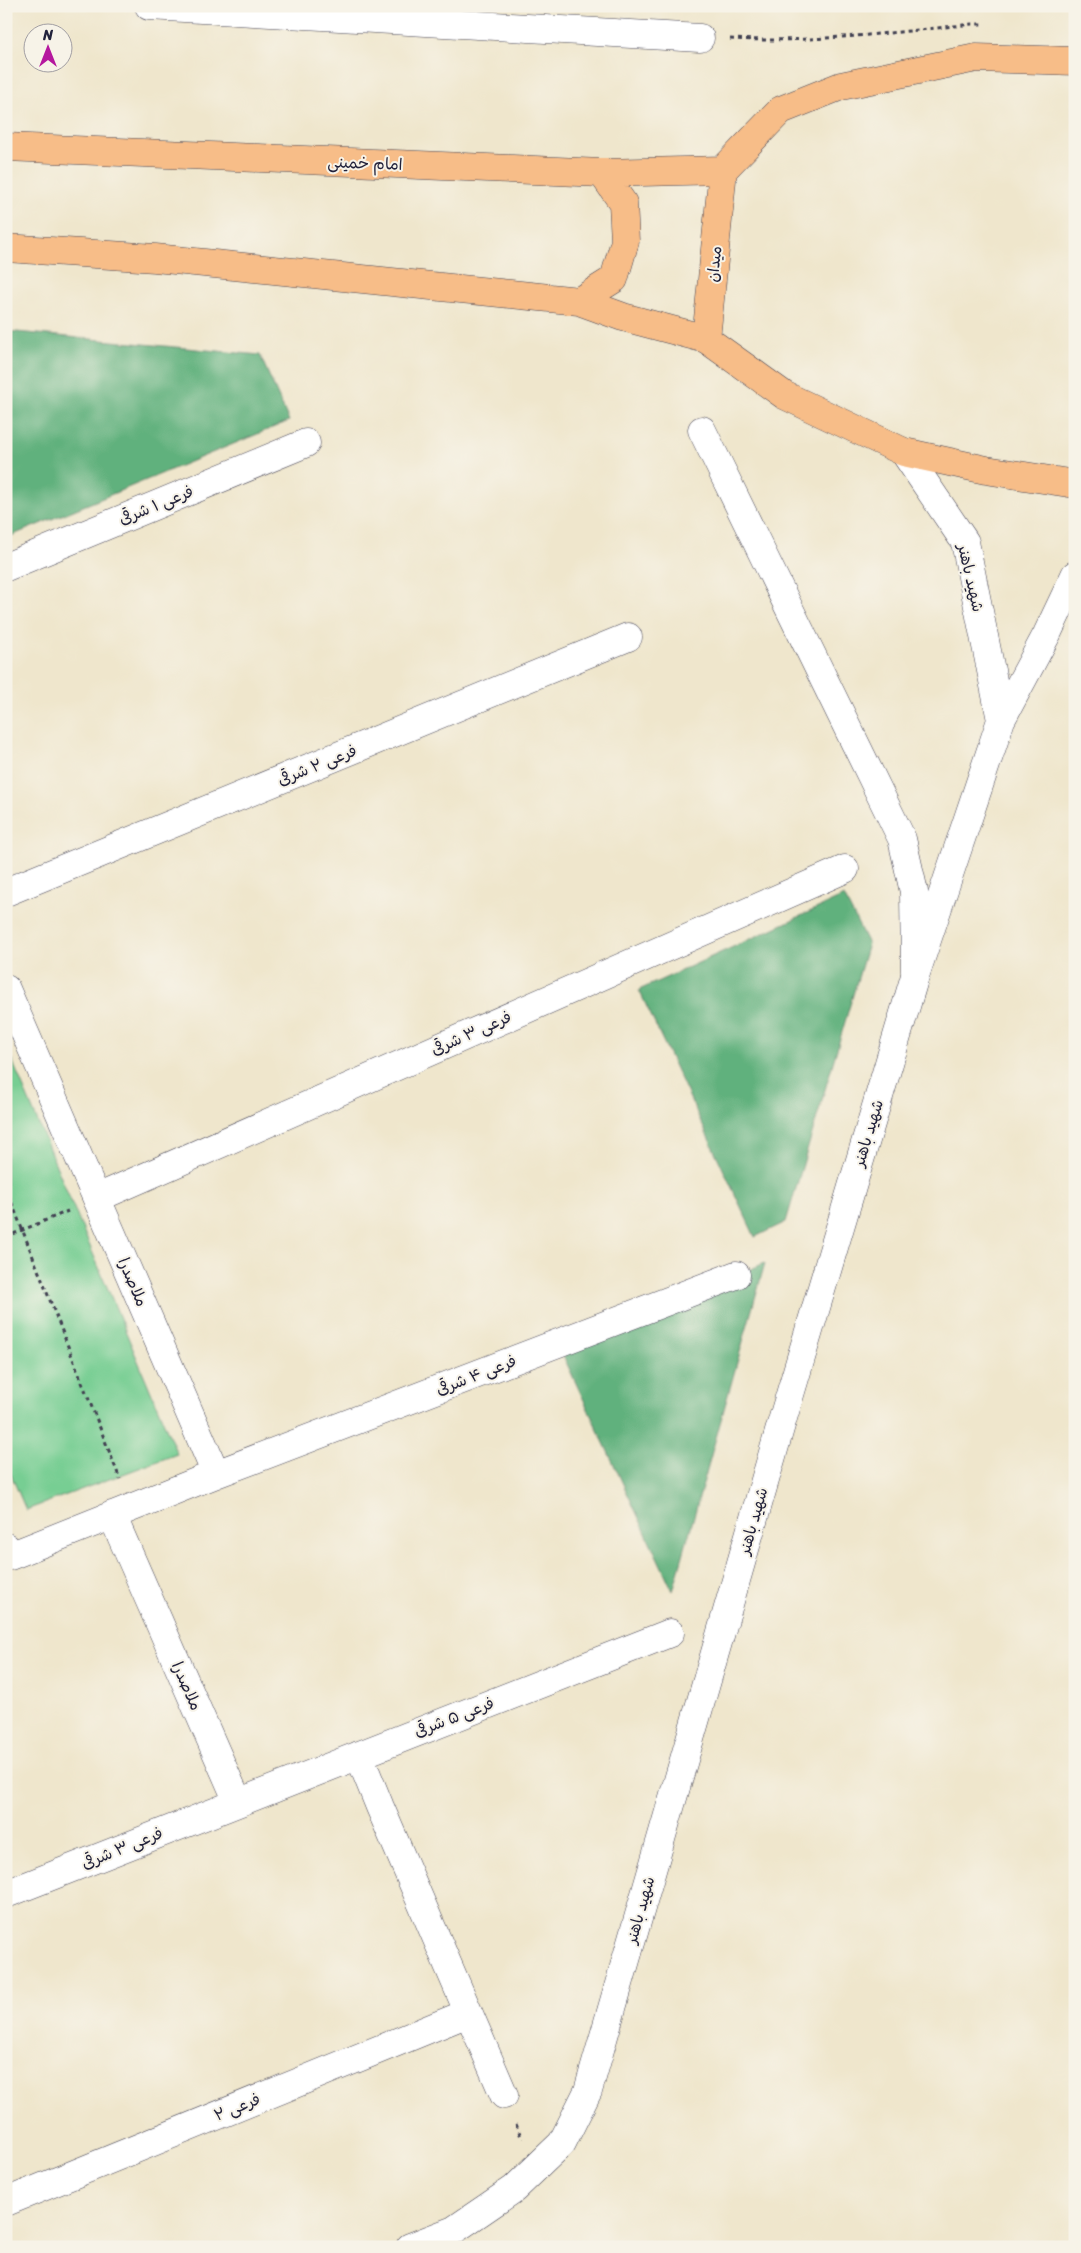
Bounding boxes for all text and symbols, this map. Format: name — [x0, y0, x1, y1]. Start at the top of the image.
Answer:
north arrow — [22, 22, 72, 72]
text: N — [42, 23, 53, 48]
street label: امام خمینی — [327, 147, 403, 179]
street label: میدان — [698, 244, 730, 284]
street label: فرعی ۱ شرقی — [114, 477, 198, 533]
street label: شهید باهنر — [949, 539, 993, 615]
street label: فرعی ۲ شرقی — [273, 736, 361, 794]
street label: فرعی ۳ شرقی — [426, 1002, 516, 1064]
street label: شهید باهنر — [843, 1096, 892, 1172]
street label: ملاصدرا — [110, 1253, 156, 1311]
street label: فرعی ۴ شرقی — [431, 1346, 521, 1404]
street label: شهید باهنر — [729, 1484, 776, 1560]
street label: ملاصدرا — [163, 1657, 211, 1715]
street label: فرعی ۵ شرقی — [410, 1688, 498, 1746]
street label: فرعی ۳ شرقی — [77, 1818, 167, 1878]
street label: شهید باهنر — [616, 1873, 663, 1949]
street label: فرعی ۲ — [209, 2085, 265, 2129]

